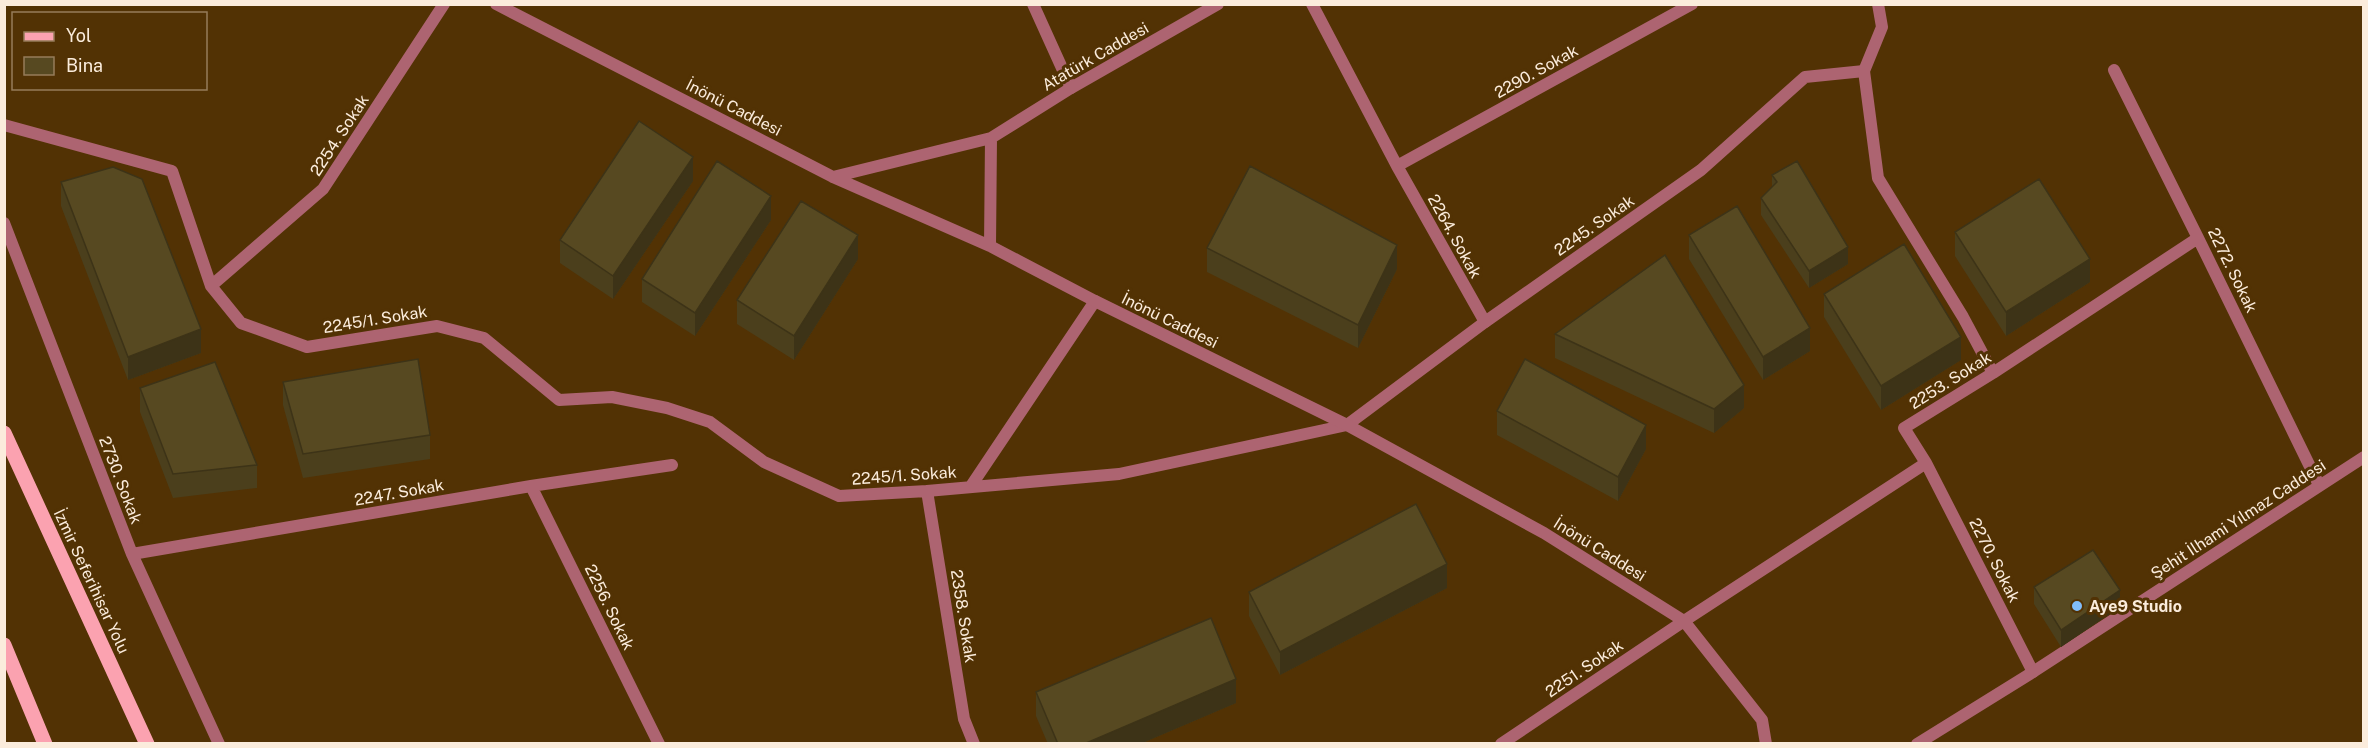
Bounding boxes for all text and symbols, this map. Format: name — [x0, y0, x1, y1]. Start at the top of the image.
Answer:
legend — [12, 12, 207, 90]
street label: Atatürk Caddesi — [1039, 18, 1152, 95]
text: Yol — [66, 25, 91, 46]
street label: 2290. Sokak — [1491, 41, 1581, 102]
text: Bina — [66, 55, 103, 76]
street label: İnönü Caddesi — [683, 74, 785, 140]
street label: 2254. Sokak — [306, 91, 373, 179]
street label: 2264. Sokak — [1424, 191, 1485, 281]
street label: 2245. Sokak — [1551, 191, 1638, 260]
street label: 2272. Sokak — [2204, 225, 2261, 316]
street label: İnönü Caddesi — [1118, 288, 1222, 352]
street label: 2245/1. Sokak — [322, 302, 428, 337]
street label: 2253. Sokak — [1906, 348, 1995, 413]
street label: 2730. Sokak — [95, 434, 146, 527]
street label: Şehit İlhami Yılmaz Caddesi — [2147, 455, 2329, 583]
street label: 2245/1. Sokak — [851, 462, 957, 489]
street label: 2247. Sokak — [353, 475, 445, 510]
street label: İzmir Seferihisar Yolu — [50, 506, 134, 656]
street label: İnönü Caddesi — [1550, 513, 1650, 585]
street label: 2270. Sokak — [1965, 515, 2024, 605]
street label: 2256. Sokak — [581, 561, 638, 653]
street label: 2358. Sokak — [947, 568, 980, 664]
place label: Aye9 Studio — [2089, 597, 2182, 616]
marker: Aye9 Studio — [2070, 599, 2084, 613]
street label: 2251. Sokak — [1542, 635, 1627, 701]

